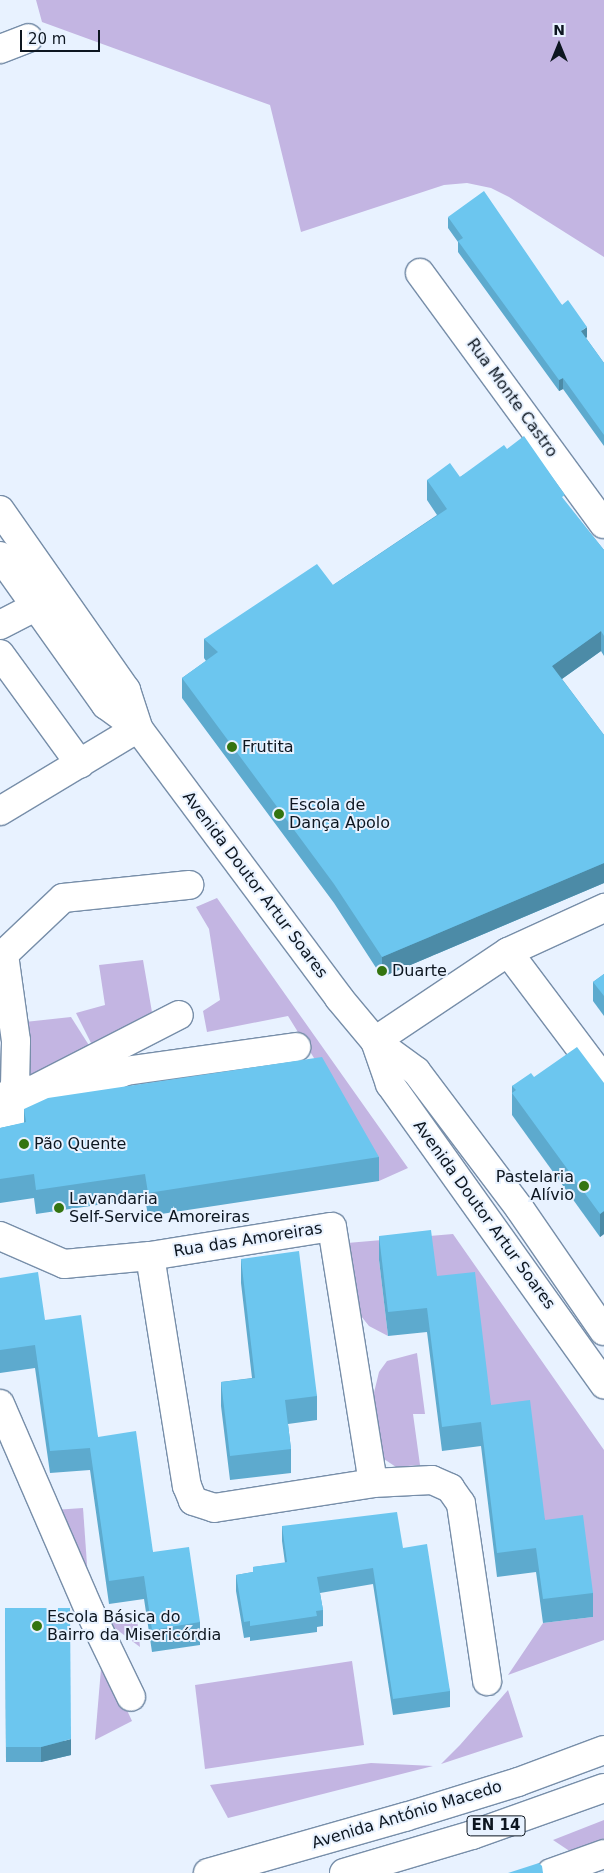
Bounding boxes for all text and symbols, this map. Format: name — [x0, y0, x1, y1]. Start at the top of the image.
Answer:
scale bar — [22, 20, 102, 52]
north arrow — [534, 20, 584, 70]
text: N — [553, 22, 565, 38]
text: 20 m — [28, 30, 66, 48]
street label: Rua Monte Castro — [463, 335, 561, 461]
place label: Frutita — [242, 737, 294, 757]
marker: Frutita — [226, 741, 238, 753]
street label: Avenida Doutor Artur Soares — [179, 788, 331, 982]
place label: Escola de Dança Apolo — [289, 795, 390, 833]
marker: Escola de Dança Apolo — [273, 808, 285, 820]
place label: Duarte — [392, 961, 447, 981]
marker: Duarte — [376, 965, 388, 977]
street label: Avenida Doutor Artur Soares — [409, 1117, 559, 1313]
place label: Pão Quente — [34, 1134, 126, 1154]
marker: Pão Quente — [18, 1138, 30, 1150]
place label: Pastelaria Alívio — [496, 1167, 574, 1205]
marker: Pastelaria Alívio — [578, 1180, 590, 1192]
place label: Lavandaria Self-Service Amoreiras — [69, 1189, 250, 1227]
marker: Lavandaria Self-Service Amoreiras — [53, 1202, 65, 1214]
street label: Rua das Amoreiras — [172, 1219, 324, 1261]
place label: Escola Básica do Bairro da Misericórdia — [47, 1607, 221, 1645]
marker: Escola Básica do Bairro da Misericórdia — [31, 1620, 43, 1632]
street label: Avenida António Macedo — [310, 1777, 504, 1853]
road number: EN 14 — [466, 1814, 526, 1838]

